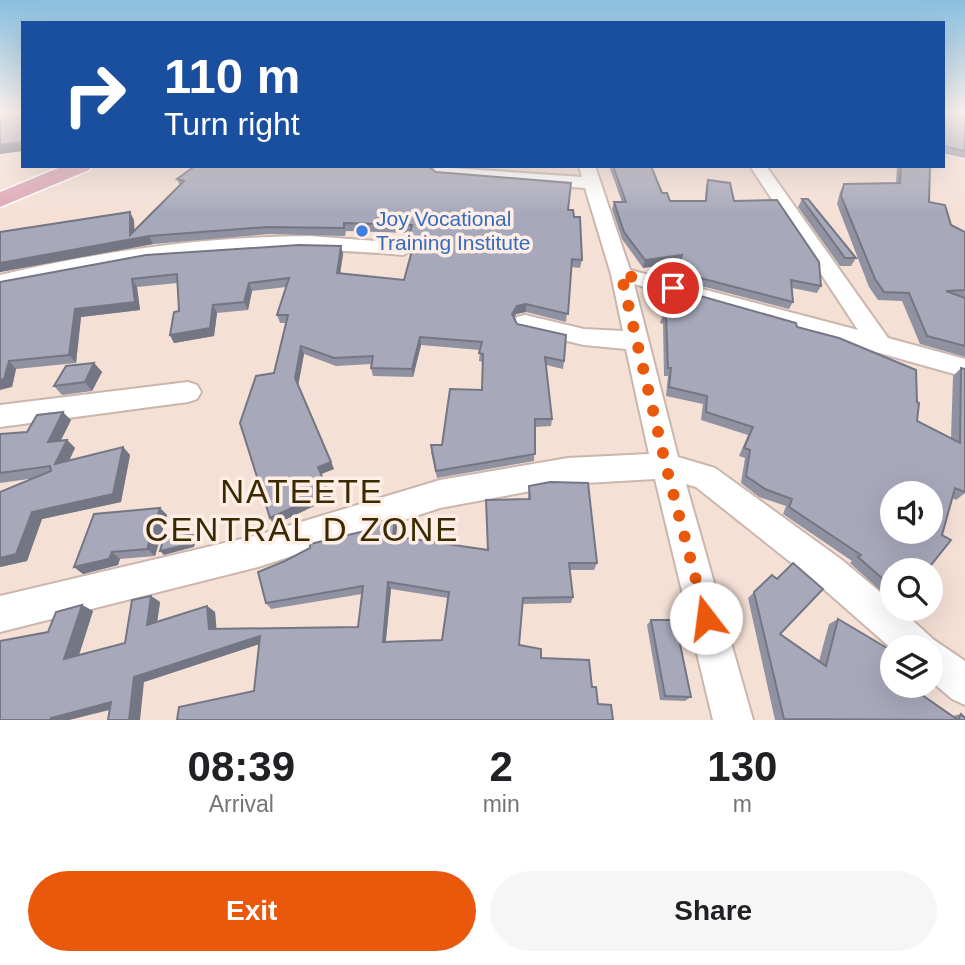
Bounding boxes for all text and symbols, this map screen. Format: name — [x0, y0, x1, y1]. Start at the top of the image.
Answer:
icon: right — [49, 49, 140, 140]
text: 110 m — [164, 49, 300, 103]
text: Turn right — [164, 106, 300, 142]
place label: Joy Vocational Training Institute — [376, 207, 530, 254]
marker: Joy Vocational Training Institute — [354, 223, 370, 239]
pin — [643, 258, 703, 318]
icon: arrive — [654, 269, 692, 307]
district label: NATEETE CENTRAL D ZONE — [145, 473, 459, 548]
map controls — [880, 481, 943, 698]
button: sound — [880, 481, 943, 544]
button: search — [880, 558, 943, 621]
position arrow — [669, 581, 743, 655]
button: layers — [880, 635, 943, 698]
text: 08:39 — [188, 743, 295, 790]
text: 2 — [489, 743, 513, 790]
text: 130 — [707, 743, 777, 790]
text: Arrival — [209, 791, 274, 817]
text: min — [483, 791, 520, 817]
text: m — [733, 791, 752, 817]
button: Exit — [28, 871, 476, 951]
button: Share — [490, 871, 937, 951]

